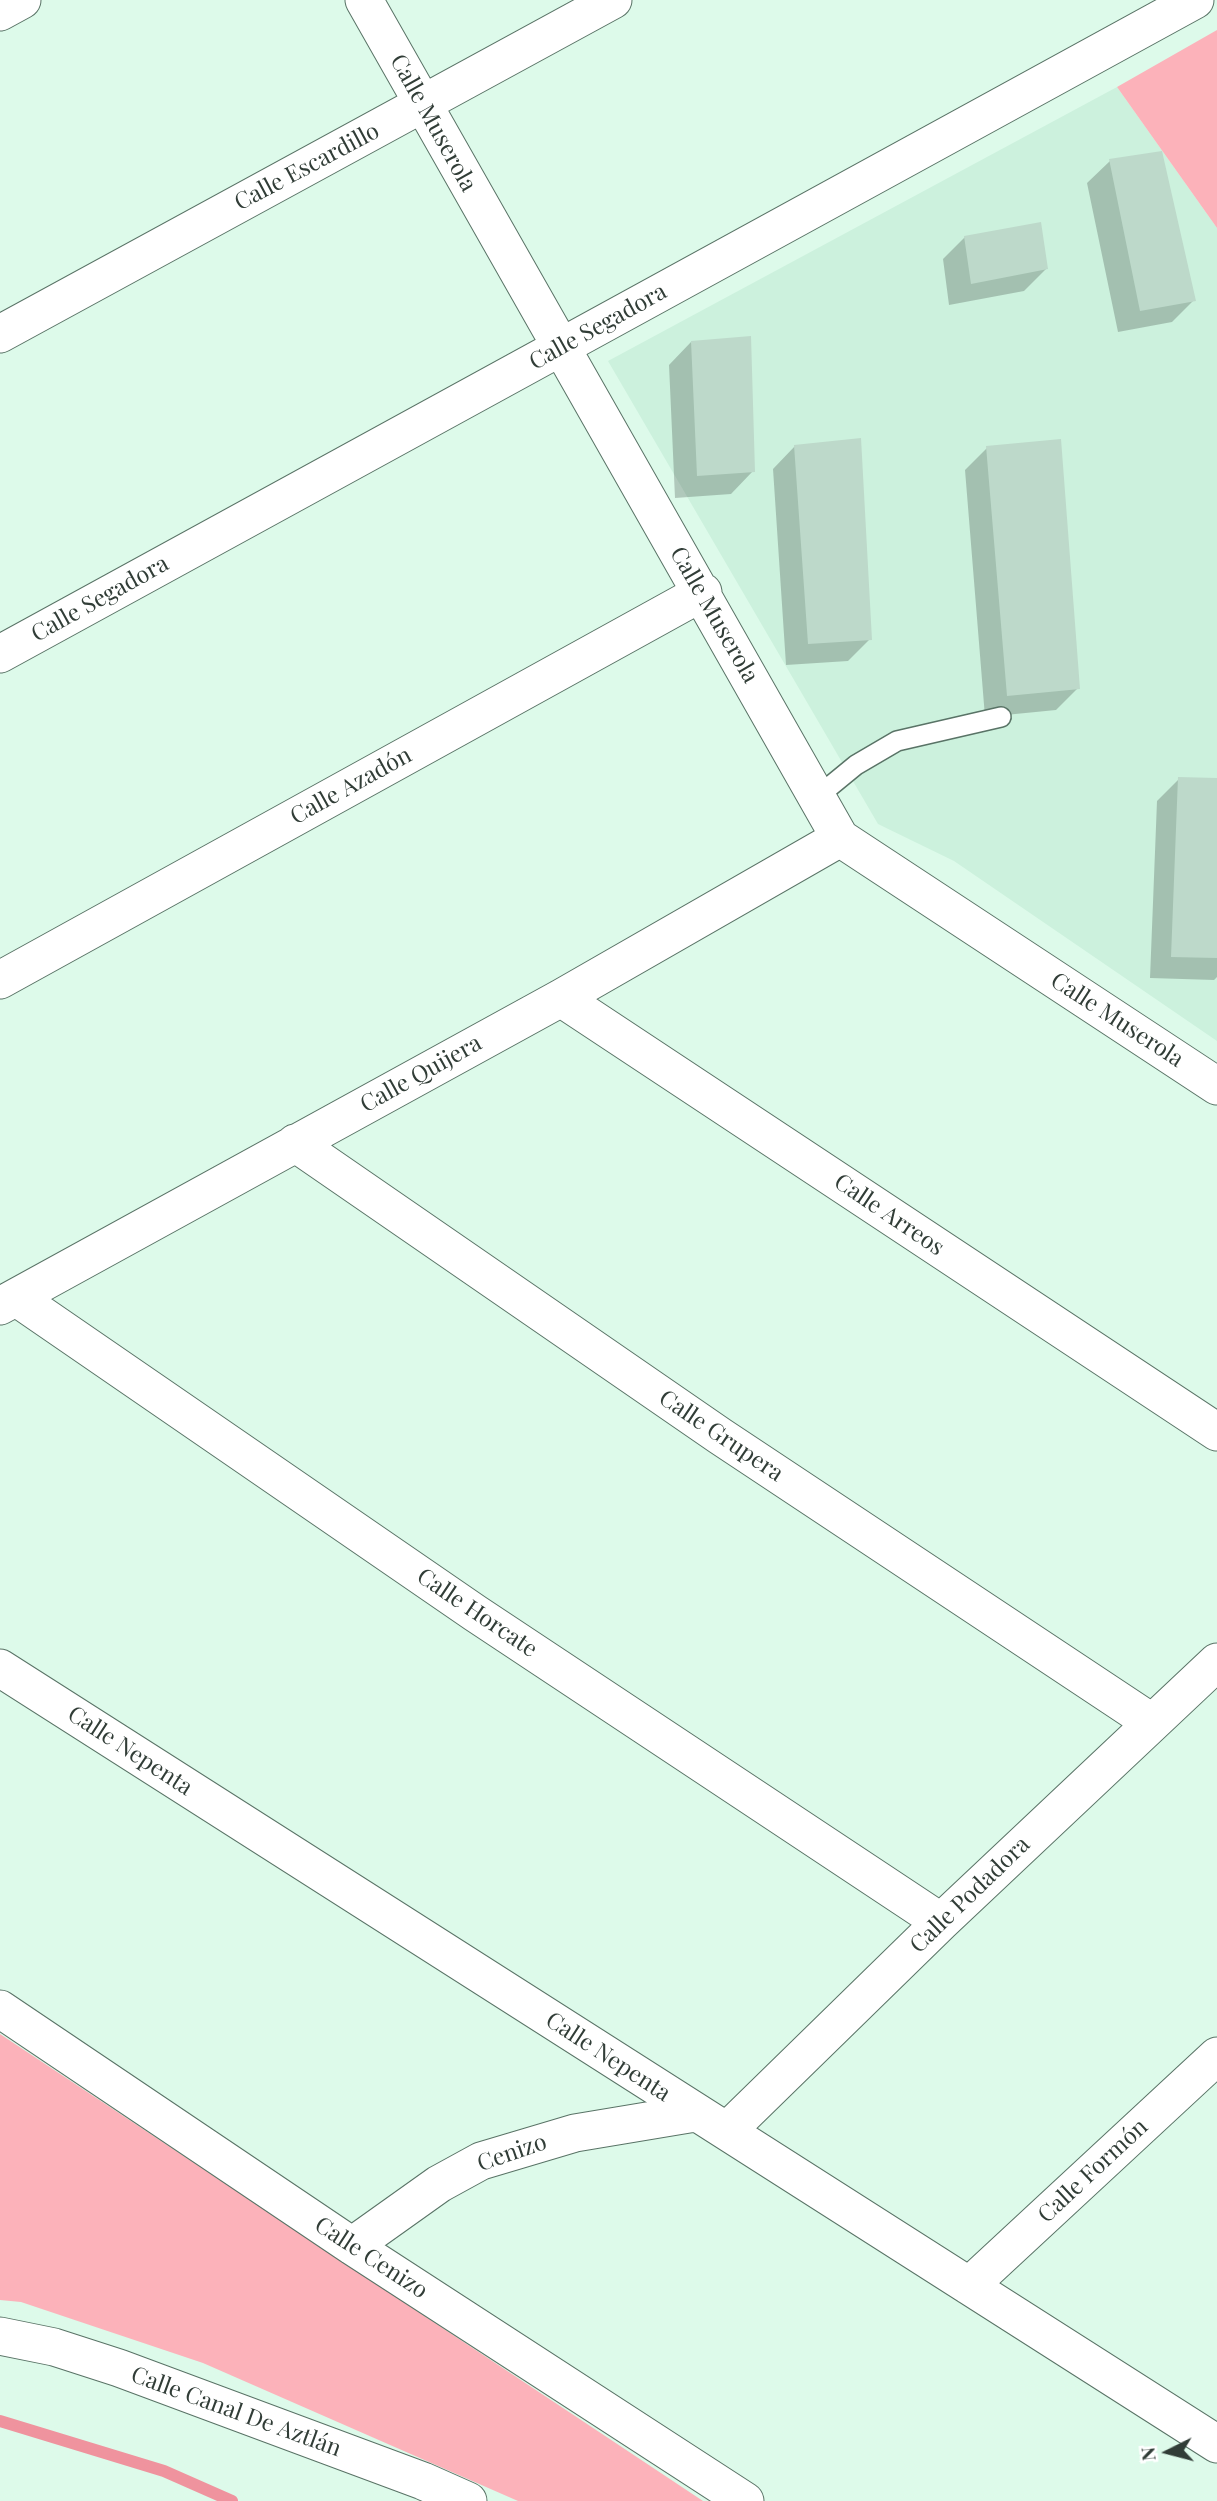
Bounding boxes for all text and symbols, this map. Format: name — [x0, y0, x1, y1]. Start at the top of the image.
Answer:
street label: Calle Muserola — [384, 49, 482, 197]
street label: Calle Escardillo — [230, 117, 384, 217]
street label: Calle Segadora — [525, 278, 671, 376]
street label: Calle Muserola — [664, 542, 764, 688]
street label: Calle Segadora — [27, 550, 173, 648]
street label: Calle Azadón — [286, 741, 416, 831]
street label: Calle Muserola — [1045, 967, 1189, 1073]
street label: Calle Quijera — [356, 1029, 486, 1119]
street label: Calle Arreos — [829, 1168, 949, 1262]
street label: Calle Grupera — [654, 1384, 788, 1488]
street label: Calle Horcate — [412, 1563, 542, 1663]
street label: Calle Nepenta — [62, 1700, 198, 1802]
street label: Calle Podadora — [904, 1831, 1036, 1959]
street label: Calle Nepenta — [540, 2006, 676, 2108]
street label: Calle Formón — [1033, 2113, 1153, 2229]
street label: Cenizo — [474, 2128, 550, 2178]
street label: Calle Cenizo — [309, 2211, 433, 2305]
street label: Calle Canal De Aztlán — [127, 2361, 345, 2463]
north arrow — [1133, 2417, 1203, 2487]
text: N — [1133, 2446, 1161, 2462]

